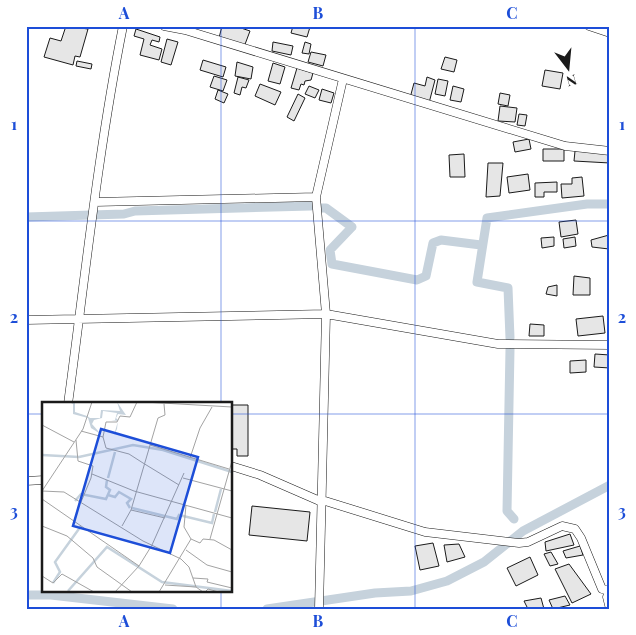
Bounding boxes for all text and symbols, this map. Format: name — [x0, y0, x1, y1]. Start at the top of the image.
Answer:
text: A — [118, 2, 130, 23]
text: B — [313, 2, 324, 23]
text: C — [506, 2, 518, 23]
north arrow — [544, 42, 594, 92]
text: N — [564, 70, 579, 92]
text: 1 — [11, 113, 17, 134]
text: 1 — [619, 113, 625, 134]
text: 2 — [10, 306, 18, 327]
text: 2 — [618, 306, 626, 327]
inset map — [42, 402, 232, 592]
text: 3 — [10, 500, 18, 521]
text: 3 — [618, 500, 626, 521]
text: A — [118, 610, 130, 631]
text: B — [313, 610, 324, 631]
text: C — [506, 610, 518, 631]

